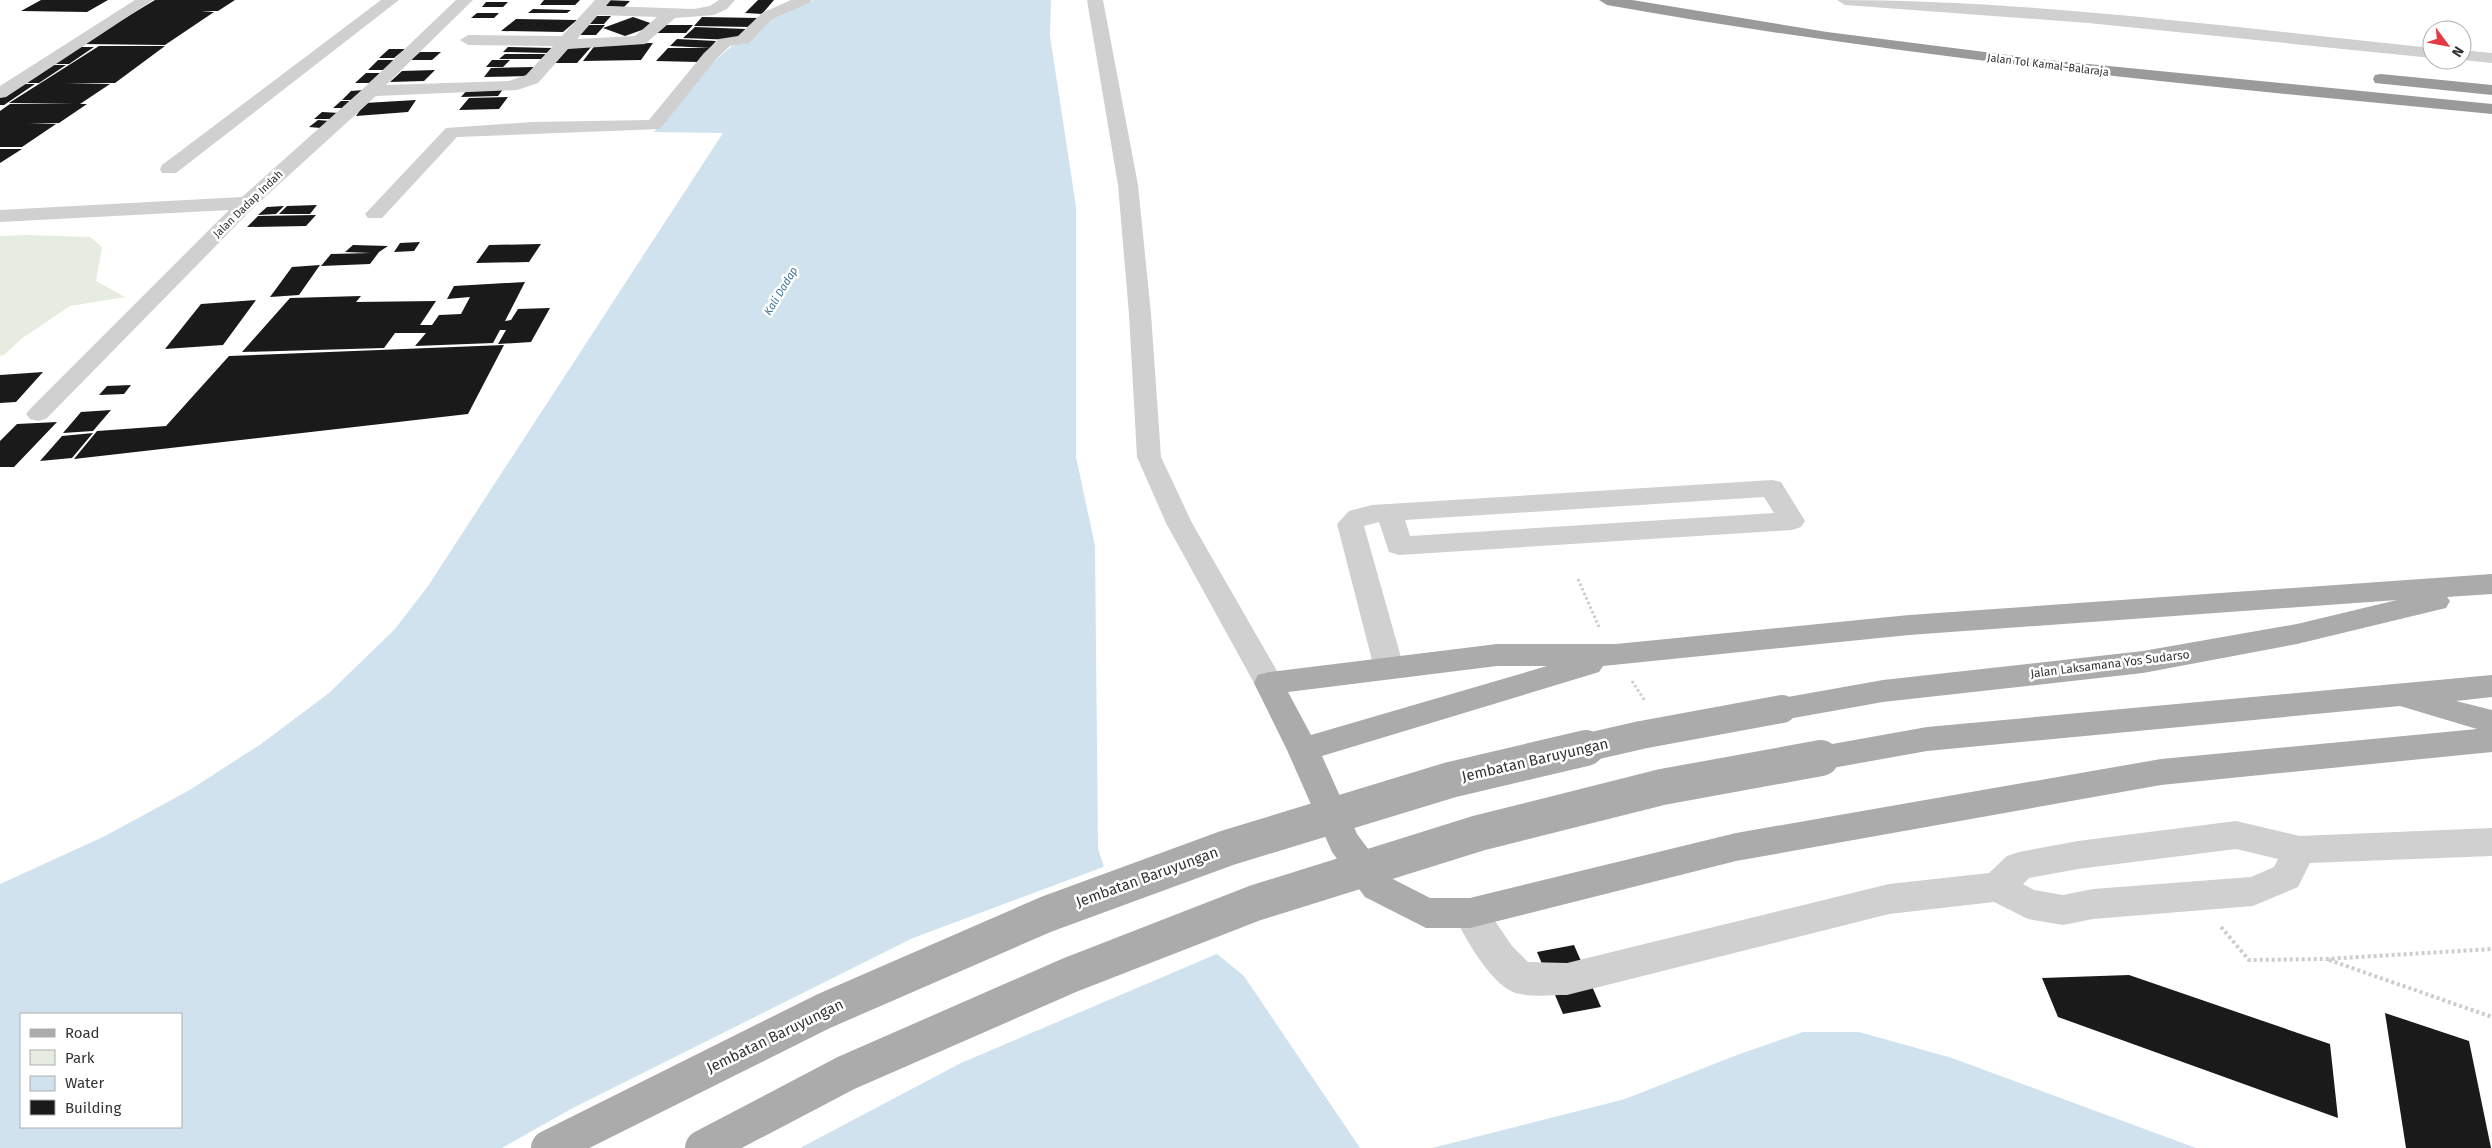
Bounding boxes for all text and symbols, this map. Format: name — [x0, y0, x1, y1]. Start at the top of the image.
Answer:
north arrow — [2422, 20, 2472, 70]
text: N — [2448, 43, 2467, 60]
street label: Jalan Tol Kamal–Balaraja — [1986, 51, 2110, 79]
street label: Jalan Dadap Indah — [211, 168, 285, 240]
water label: Kali Dadap — [762, 265, 800, 317]
street label: Jalan Laksamana Yos Sudarso — [2030, 647, 2190, 681]
street label: Jembatan Baruyungan — [1460, 734, 1610, 786]
street label: Jembatan Baruyungan — [1073, 843, 1221, 911]
street label: Jembatan Baruyungan — [704, 995, 846, 1077]
legend — [20, 1013, 182, 1128]
text: Road — [65, 1024, 100, 1042]
text: Park — [65, 1049, 95, 1067]
text: Water — [65, 1074, 104, 1092]
text: Building — [65, 1099, 121, 1117]

